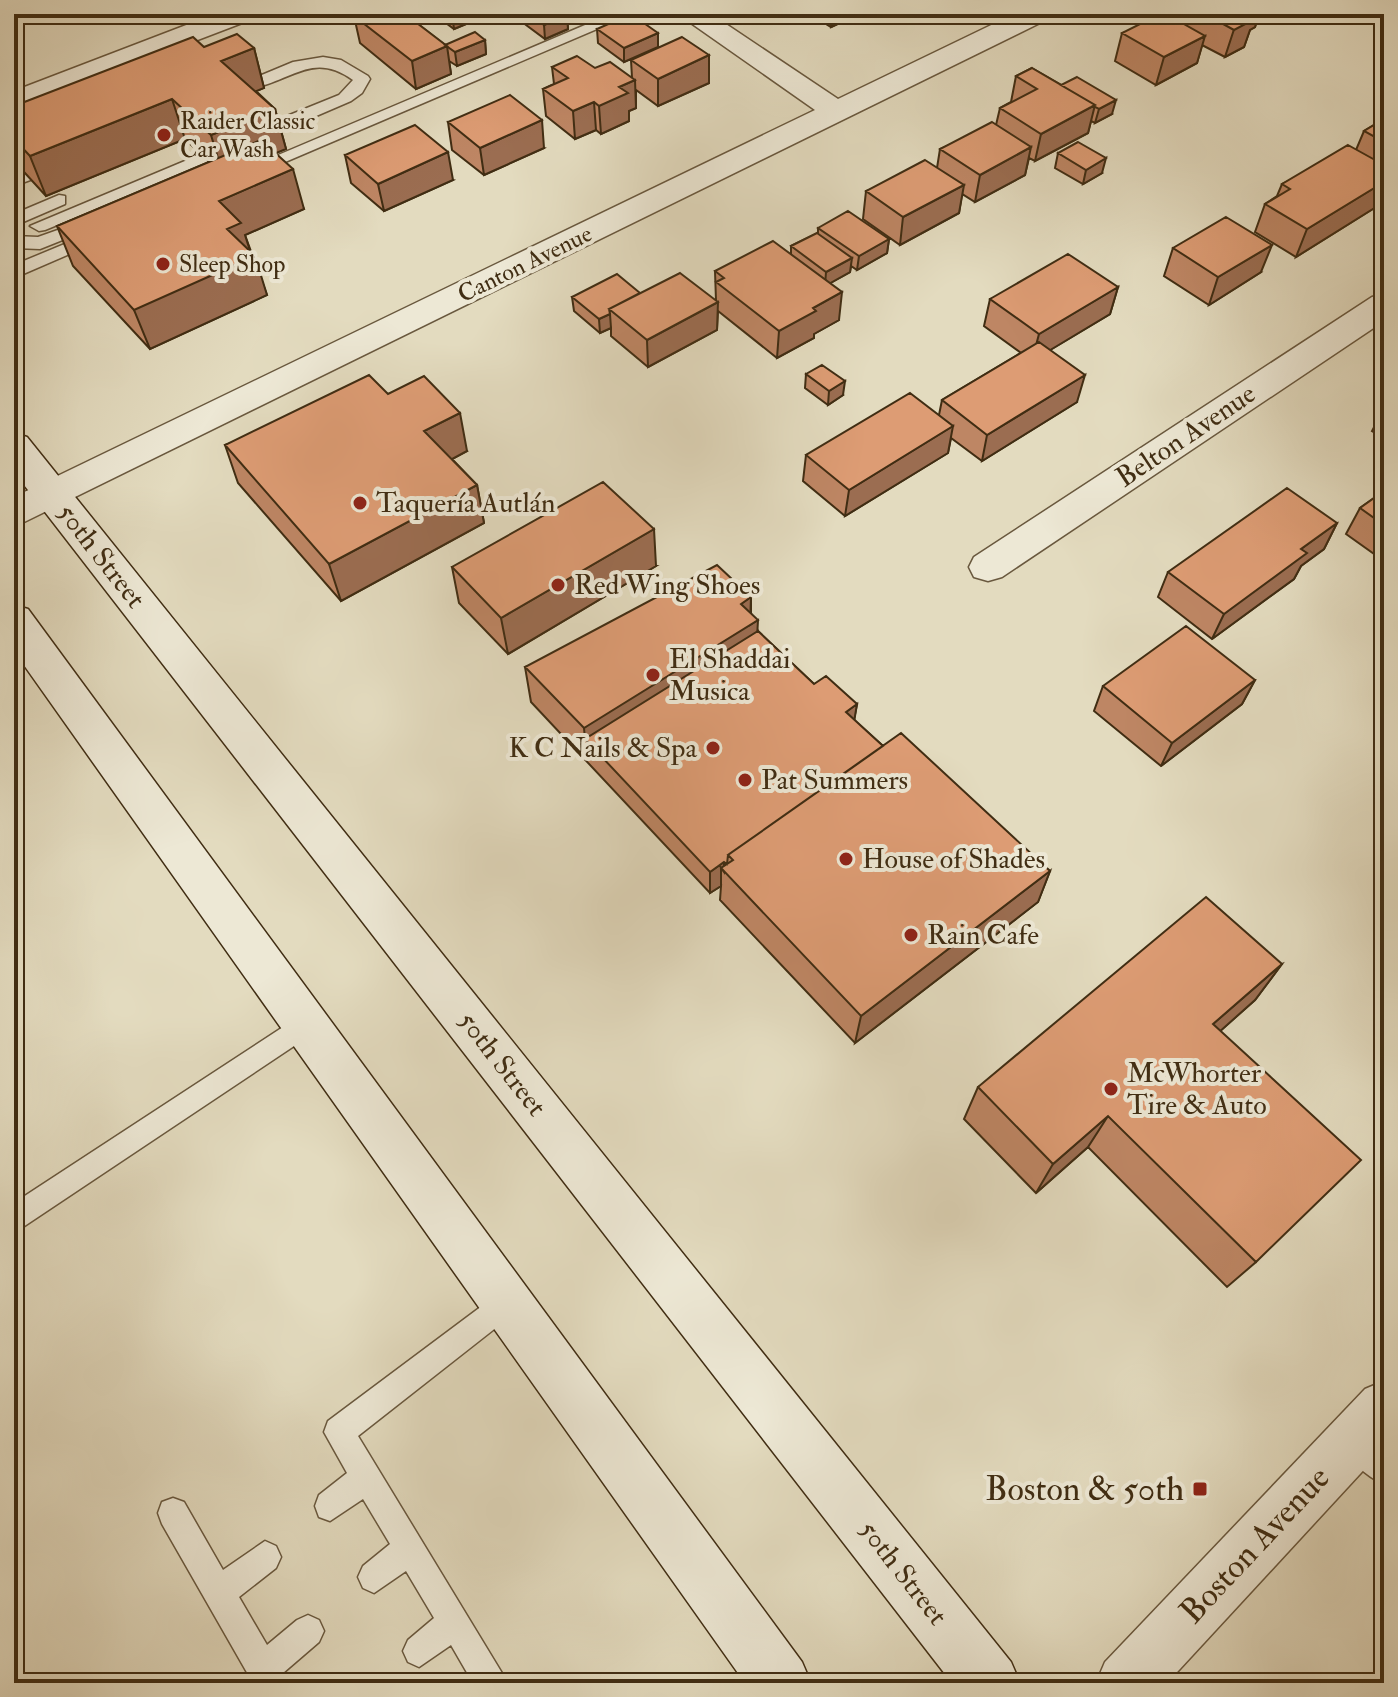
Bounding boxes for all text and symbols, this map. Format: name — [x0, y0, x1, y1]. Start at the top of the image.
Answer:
place label: Raider Classic Car Wash — [180, 106, 315, 165]
marker: Raider Classic Car Wash — [155, 126, 173, 144]
street label: Canton Avenue — [453, 218, 597, 310]
place label: Sleep Shop — [179, 249, 285, 280]
marker: Sleep Shop — [154, 255, 172, 273]
street label: Belton Avenue — [1110, 376, 1263, 495]
place label: Taquería Autlán — [376, 486, 556, 521]
marker: Taquería Autlán — [351, 494, 369, 512]
street label: 50th Street — [49, 497, 153, 615]
place label: Red Wing Shoes — [574, 568, 760, 603]
marker: Red Wing Shoes — [549, 576, 567, 594]
place label: El Shaddai Musica — [669, 642, 791, 709]
marker: El Shaddai Musica — [644, 666, 662, 684]
place label: K C Nails & Spa — [509, 731, 697, 766]
marker: K C Nails & Spa — [704, 739, 722, 757]
place label: Pat Summers — [761, 763, 908, 798]
marker: Pat Summers — [736, 771, 754, 789]
place label: House of Shades — [862, 842, 1045, 877]
marker: House of Shades — [837, 850, 855, 868]
place label: Rain Cafe — [927, 918, 1039, 953]
marker: Rain Cafe — [902, 926, 920, 944]
street label: 50th Street — [450, 1005, 554, 1123]
place label: McWhorter Tire & Auto — [1127, 1056, 1267, 1123]
marker: McWhorter Tire & Auto — [1102, 1080, 1120, 1098]
street label: Boston Avenue — [1171, 1457, 1339, 1633]
place label: Boston & 50th — [985, 1468, 1184, 1511]
marker: Boston & 50th — [1191, 1480, 1209, 1498]
street label: 50th Street — [851, 1514, 955, 1632]

